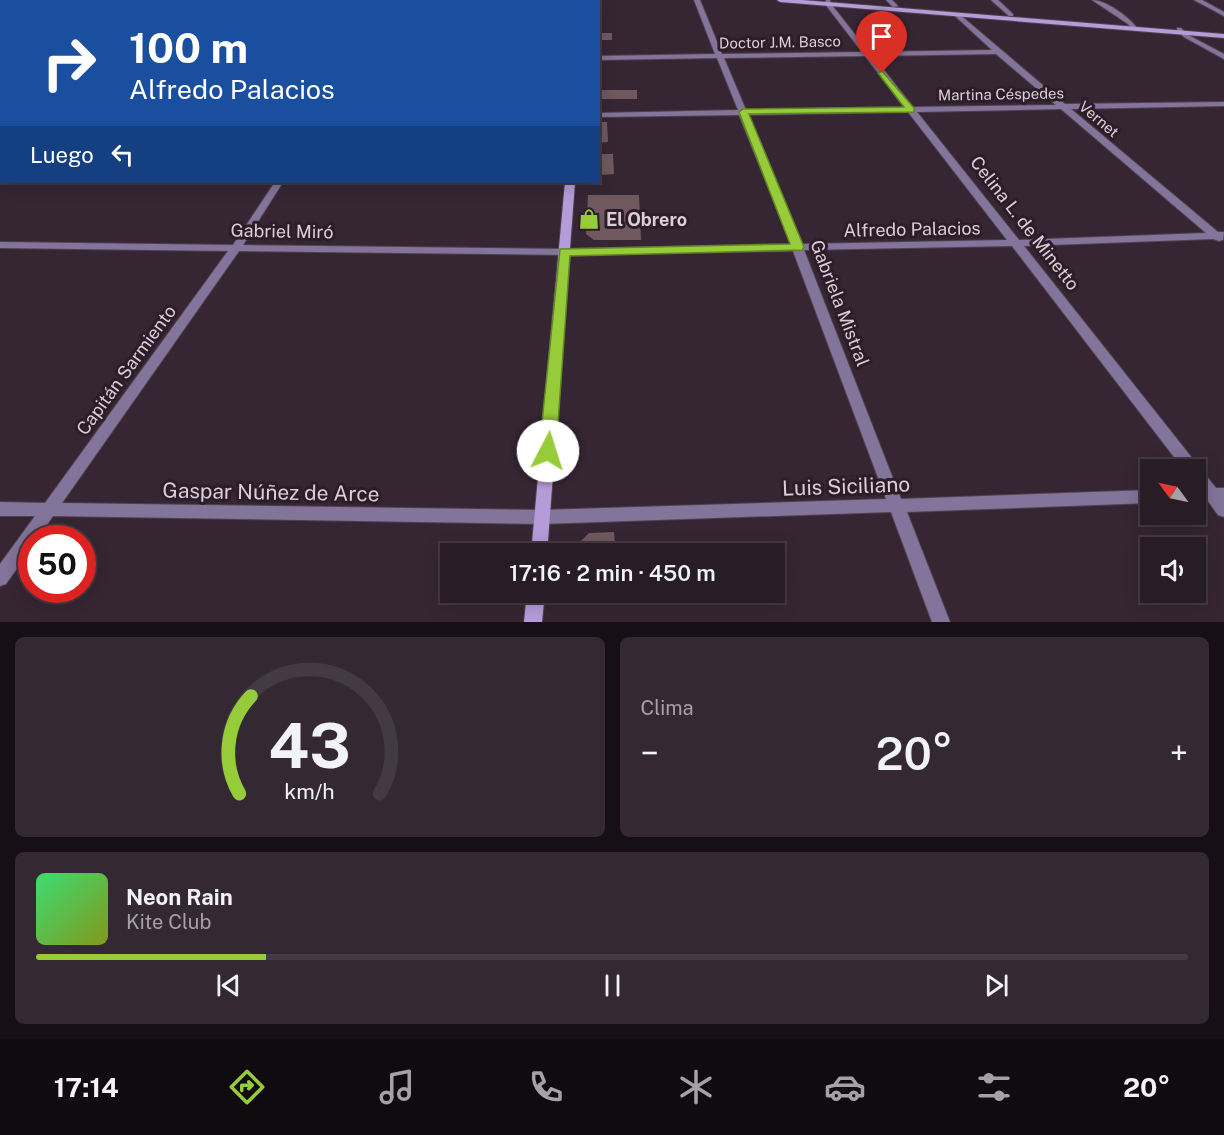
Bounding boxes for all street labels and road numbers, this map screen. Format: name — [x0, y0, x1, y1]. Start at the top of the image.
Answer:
street label: Doctor J.M. Basco — [719, 32, 841, 52]
street label: Martina Céspedes — [938, 84, 1064, 104]
street label: Vernet — [1076, 98, 1122, 141]
street label: Celina L. de Minetto — [966, 152, 1084, 294]
street label: Alfredo Palacios — [843, 217, 981, 241]
street label: Gabriel Miró — [230, 220, 334, 242]
street label: Gabriela Mistral — [806, 237, 874, 369]
street label: Capitán Sarmiento — [72, 301, 180, 439]
street label: Luis Siciliano — [781, 471, 911, 501]
street label: Gaspar Núñez de Arce — [162, 478, 380, 506]

